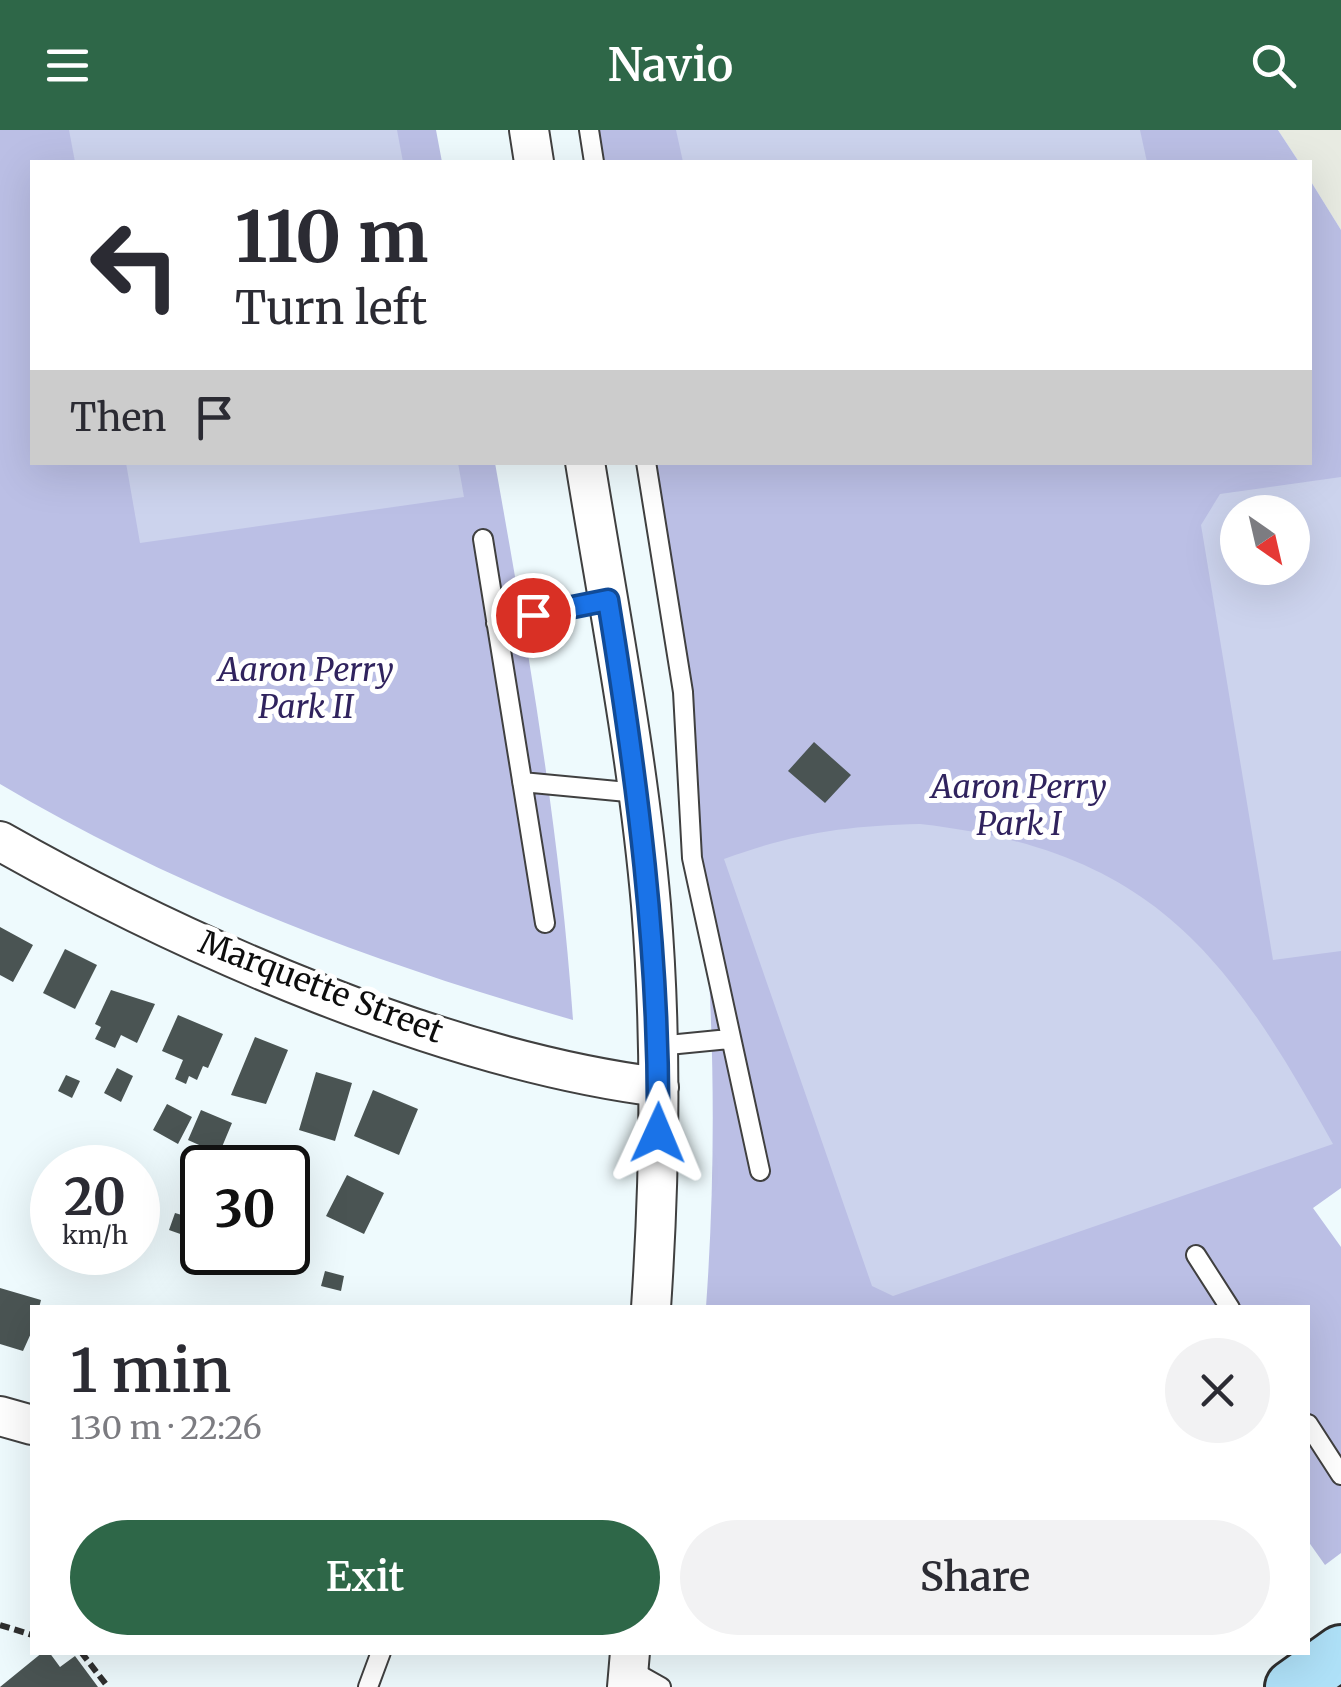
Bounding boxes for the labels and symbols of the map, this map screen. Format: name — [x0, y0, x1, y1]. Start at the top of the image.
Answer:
north arrow — [1220, 495, 1310, 585]
pin — [491, 573, 576, 658]
park label: Aaron Perry Park II — [215, 650, 394, 727]
park label: Aaron Perry Park I — [928, 767, 1107, 844]
street label: Marquette Street — [193, 922, 449, 1052]
position arrow — [606, 1081, 710, 1185]
speed limit sign: 30 — [180, 1145, 310, 1275]

